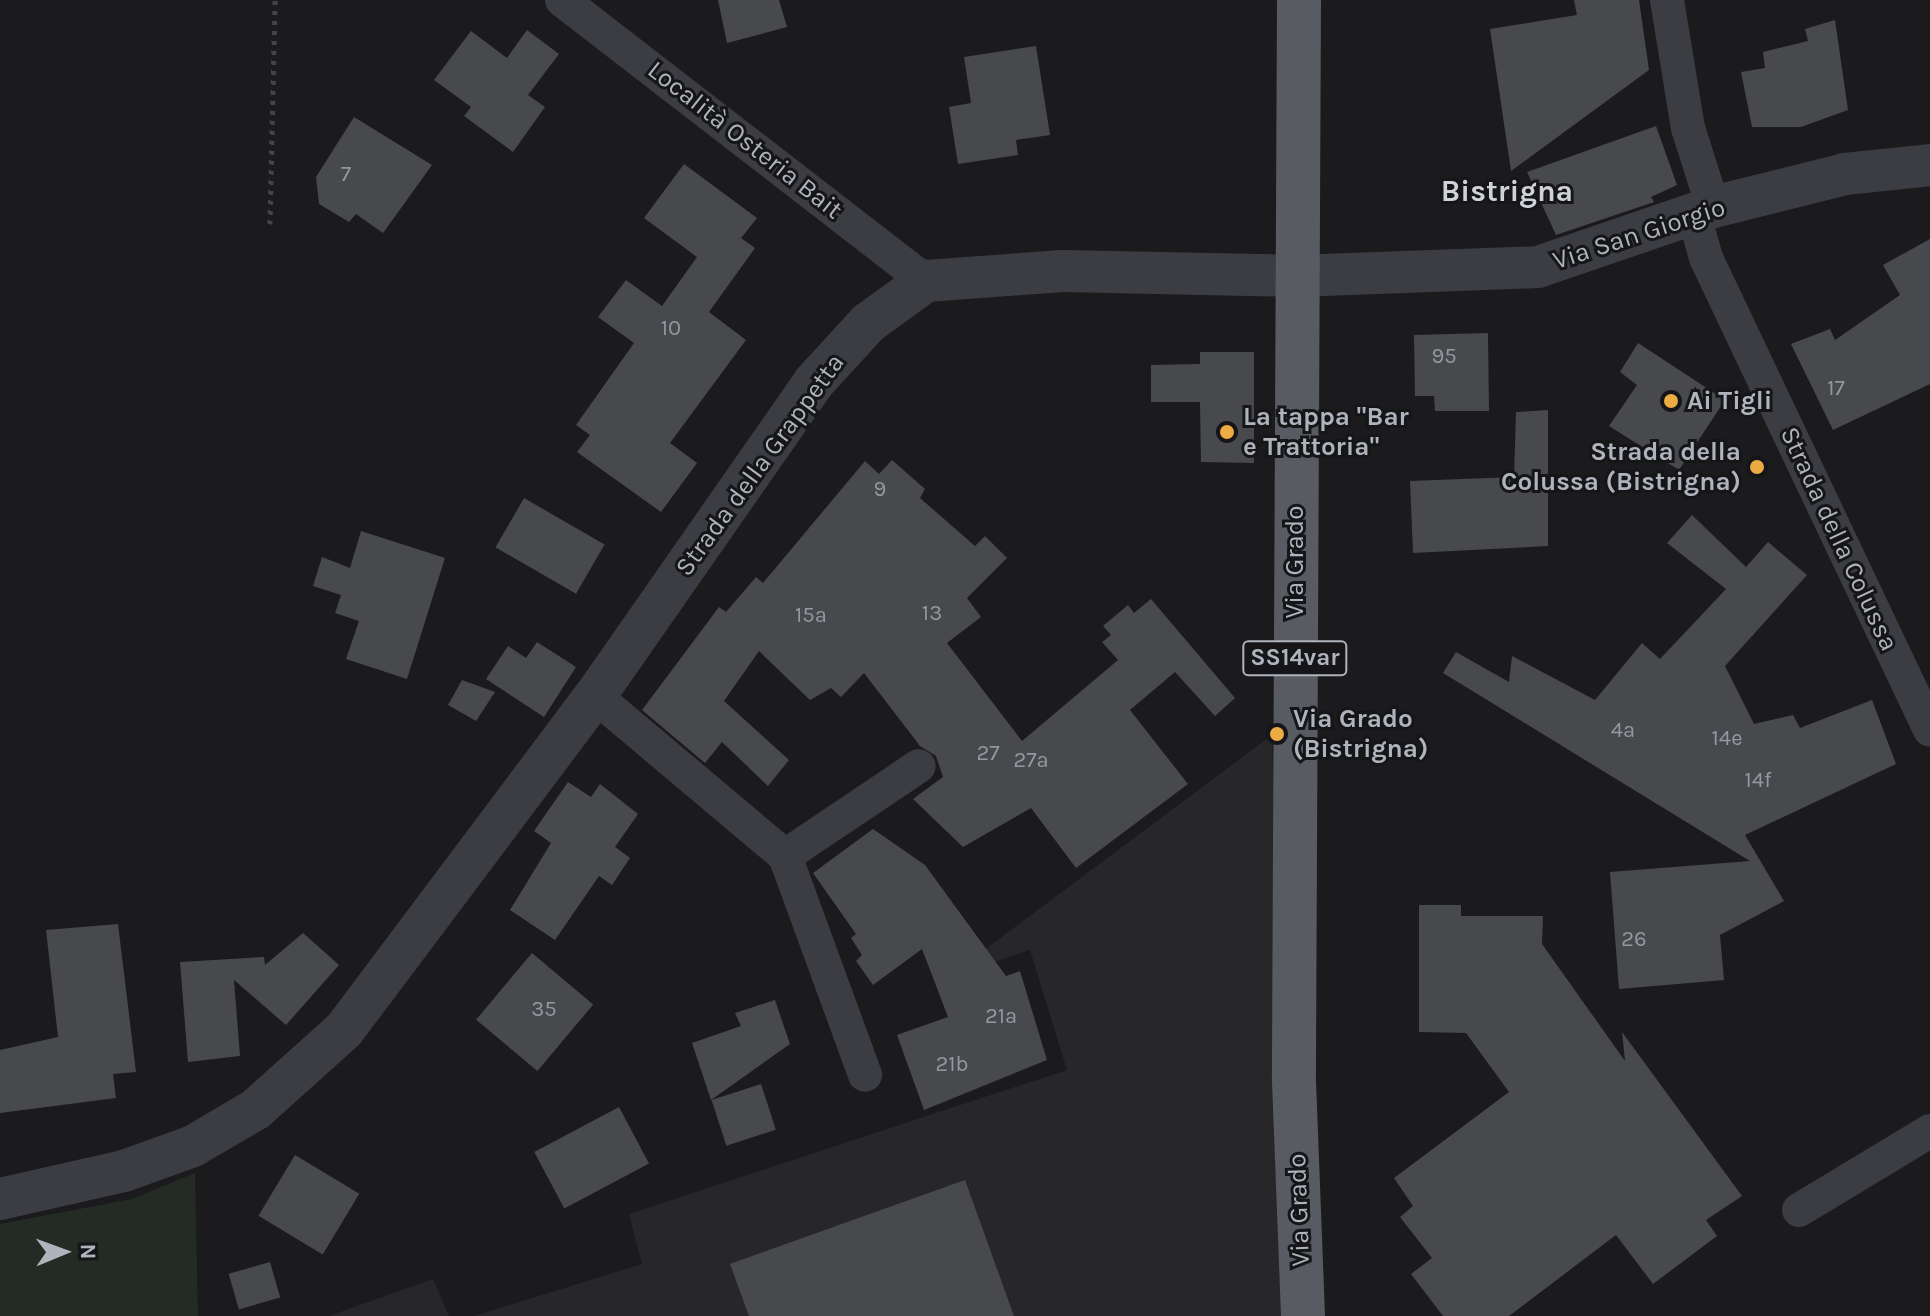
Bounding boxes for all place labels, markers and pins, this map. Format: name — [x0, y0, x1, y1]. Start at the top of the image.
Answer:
place label: Ai Tigli — [1687, 385, 1772, 417]
marker: Ai Tigli — [1662, 392, 1680, 410]
place label: La tappa "Bar e Trattoria" — [1243, 401, 1409, 462]
marker: La tappa "Bar e Trattoria" — [1218, 423, 1236, 441]
place label: Strada della Colussa (Bistrigna) — [1501, 436, 1741, 498]
marker: Strada della Colussa (Bistrigna) — [1748, 458, 1766, 476]
place label: Via Grado (Bistrigna) — [1293, 703, 1428, 764]
marker: Via Grado (Bistrigna) — [1268, 725, 1286, 743]

